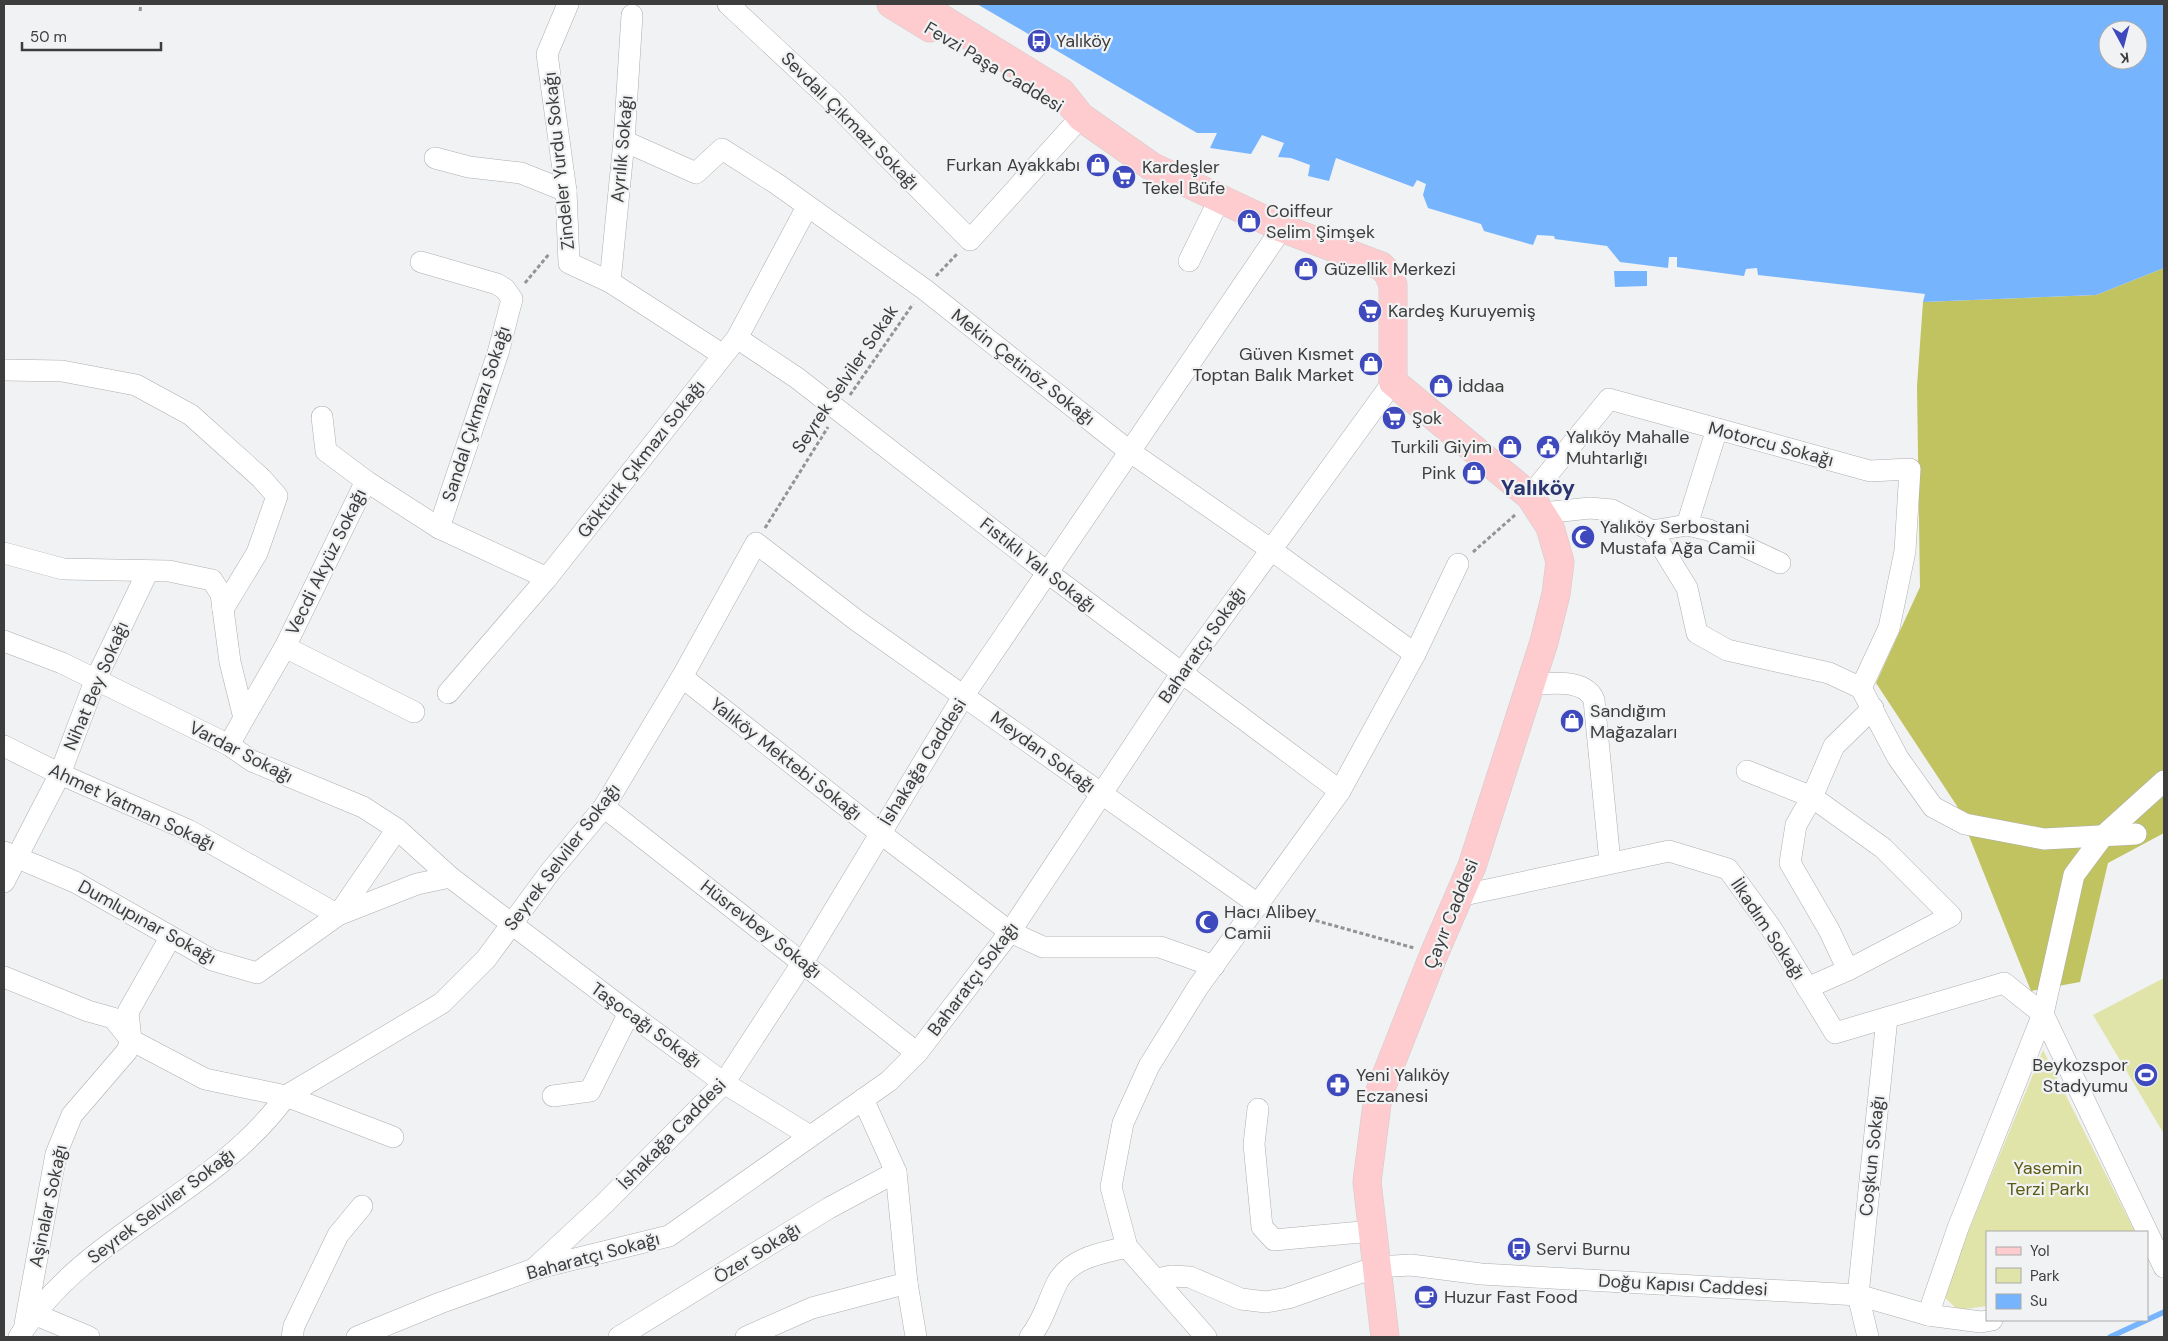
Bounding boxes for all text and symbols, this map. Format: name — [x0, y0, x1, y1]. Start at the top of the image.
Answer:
street label: Fevzi Paşa Caddesi — [920, 16, 1068, 118]
scale bar — [22, 20, 161, 52]
north arrow — [2098, 20, 2148, 70]
text: 50 m — [30, 27, 67, 47]
bus stop icon: Yalıköy — [1026, 28, 1052, 54]
place label: Yalıköy — [1056, 29, 1111, 53]
street label: Sevdalı Çıkmazı Sokağı — [776, 47, 924, 195]
text: K — [2119, 48, 2130, 67]
street label: Zindeler Yurdu Sokağı — [538, 71, 580, 251]
street label: Ayrılık Sokağı — [605, 94, 639, 204]
shop icon: Furkan Ayakkabı — [1085, 152, 1111, 178]
place label: Furkan Ayakkabı — [946, 153, 1080, 177]
place label: Kardeşler Tekel Büfe — [1142, 155, 1225, 200]
supermarket icon: Kardeşler Tekel Büfe — [1111, 164, 1137, 190]
place label: Coiffeur Selim Şimşek — [1266, 199, 1375, 244]
shop icon: Coiffeur Selim Şimşek — [1236, 208, 1262, 234]
shop icon: Güzellik Merkezi — [1293, 256, 1319, 282]
place label: Güzellik Merkezi — [1324, 257, 1456, 281]
supermarket icon: Kardeş Kuruyemiş — [1357, 298, 1383, 324]
place label: Kardeş Kuruyemiş — [1388, 299, 1536, 323]
street label: Seyrek Selviler Sokak — [786, 300, 904, 458]
street label: Mekin Çetinöz Sokağı — [946, 303, 1100, 431]
street label: Sandal Çıkmazı Sokağı — [436, 323, 516, 505]
place label: Güven Kısmet Toptan Balık Market — [1192, 342, 1354, 387]
shop icon: Güven Kısmet Toptan Balık Market — [1358, 351, 1384, 377]
shop icon: İddaa — [1428, 373, 1454, 399]
place label: İddaa — [1458, 374, 1504, 398]
street label: Göktürk Çıkmazı Sokağı — [572, 375, 710, 543]
supermarket icon: Şok — [1381, 405, 1407, 431]
place label: Şok — [1412, 406, 1442, 430]
street label: Motorcu Sokağı — [1706, 416, 1836, 472]
place label: Yalıköy Mahalle Muhtarlığı — [1566, 425, 1689, 470]
shop icon: Turkili Giyim — [1497, 434, 1523, 460]
public building icon: Yalıköy Mahalle Muhtarlığı — [1535, 434, 1561, 460]
place label: Turkili Giyim — [1391, 435, 1492, 459]
shop icon: Pink — [1461, 460, 1487, 486]
place label: Pink — [1422, 461, 1456, 485]
district label: Yalıköy — [1501, 473, 1575, 502]
street label: Vecdi Akyüz Sokağı — [280, 485, 372, 639]
street label: Fıstıklı Yalı Sokağı — [975, 512, 1101, 618]
place label: Yalıköy Serbostani Mustafa Ağa Camii — [1600, 515, 1755, 560]
mosque icon: Yalıköy Serbostani Mustafa Ağa Camii — [1570, 524, 1596, 550]
street label: Baharatçı Sokağı — [1153, 582, 1251, 708]
street label: Nihat Bey Sokağı — [58, 618, 134, 754]
street label: Yalıköy Mektebi Sokağı — [705, 692, 867, 826]
street label: İshakağa Caddesi — [874, 694, 972, 830]
place label: Sandığım Mağazaları — [1590, 699, 1677, 744]
street label: Meydan Sokağı — [986, 706, 1100, 798]
shop icon: Sandığım Mağazaları — [1559, 708, 1585, 734]
street label: Vardar Sokağı — [185, 716, 297, 788]
street label: Ahmet Yatman Sokağı — [45, 758, 219, 856]
street label: Seyrek Selviler Sokağı — [499, 778, 625, 936]
street label: Çayır Caddesi — [1418, 855, 1484, 973]
street label: Dumlupınar Sokağı — [74, 874, 220, 970]
street label: Hüsrevbey Sokağı — [696, 874, 826, 984]
street label: İlkadım Sokağı — [1725, 874, 1811, 984]
place label: Hacı Alibey Camii — [1224, 900, 1317, 945]
mosque icon: Hacı Alibey Camii — [1194, 909, 1220, 935]
street label: Baharatçı Sokağı — [922, 917, 1024, 1041]
street label: Taşocağı Sokağı — [586, 977, 706, 1073]
place label: Beykozspor Stadyumu — [2032, 1053, 2128, 1098]
sports icon: Beykozspor Stadyumu — [2133, 1062, 2159, 1088]
place label: Yeni Yalıköy Eczanesi — [1356, 1063, 1450, 1108]
pharmacy icon: Yeni Yalıköy Eczanesi — [1325, 1072, 1351, 1098]
street label: İshakağa Caddesi — [613, 1073, 731, 1195]
street label: Coşkun Sokağı — [1854, 1095, 1890, 1217]
street label: Aşinalar Sokağı — [23, 1143, 73, 1269]
street label: Seyrek Selviler Sokağı — [82, 1143, 240, 1269]
park label: Yasemin Terzi Parkı — [2007, 1156, 2089, 1201]
street label: Özer Sokağı — [709, 1217, 805, 1289]
street label: Baharatçı Sokağı — [524, 1227, 662, 1285]
legend — [1986, 1231, 2148, 1321]
bus stop icon: Servi Burnu — [1506, 1236, 1532, 1262]
place label: Servi Burnu — [1536, 1237, 1630, 1261]
text: Yol — [2030, 1241, 2050, 1261]
text: Park — [2030, 1266, 2060, 1286]
street label: Doğu Kapısı Caddesi — [1598, 1269, 1768, 1301]
cafe icon: Huzur Fast Food — [1413, 1284, 1439, 1310]
place label: Huzur Fast Food — [1444, 1285, 1578, 1309]
text: Su — [2030, 1291, 2047, 1311]

